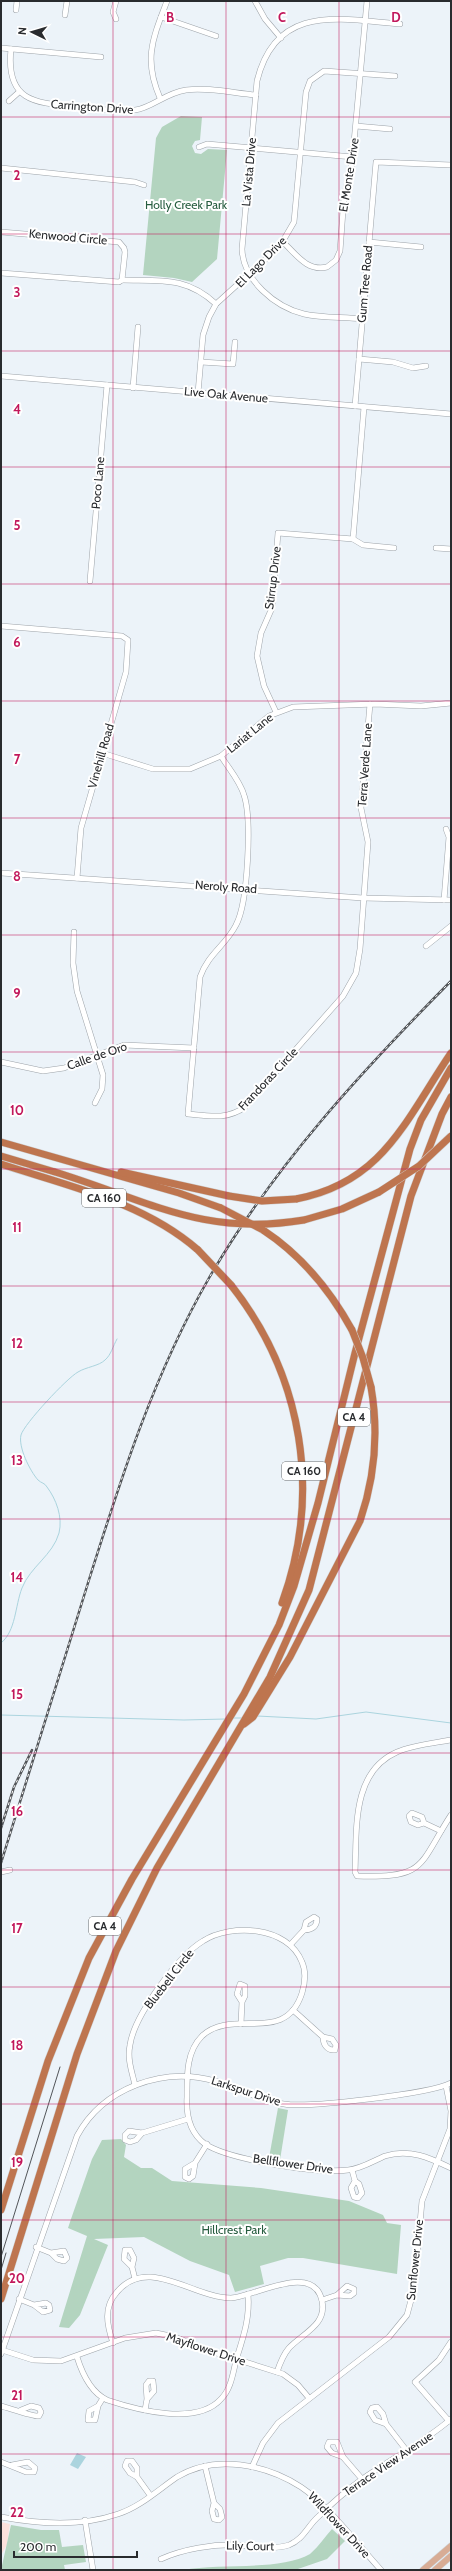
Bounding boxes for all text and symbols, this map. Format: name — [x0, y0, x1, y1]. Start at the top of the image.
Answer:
text: B — [166, 9, 174, 25]
text: C — [278, 9, 286, 25]
text: D — [391, 9, 401, 25]
north arrow — [12, 12, 52, 52]
text: N — [15, 27, 29, 36]
street label: Carrington Drive — [50, 96, 134, 117]
street label: La Vista Drive — [238, 137, 259, 207]
street label: El Monte Drive — [335, 137, 362, 213]
text: 2 — [14, 167, 21, 183]
park label: Holly Creek Park — [145, 197, 228, 212]
street label: Kenwood Circle — [28, 226, 108, 247]
street label: El Lago Drive — [232, 233, 289, 290]
street label: Gum Tree Road — [354, 245, 375, 323]
text: 3 — [13, 284, 21, 300]
street label: Live Oak Avenue — [183, 383, 269, 406]
text: 4 — [13, 401, 21, 417]
street label: Poco Lane — [88, 456, 107, 510]
text: 5 — [14, 517, 21, 533]
street label: Stirrup Drive — [261, 545, 284, 610]
text: 6 — [13, 634, 21, 650]
street label: Lariat Lane — [224, 709, 276, 756]
street label: Vinehill Road — [84, 722, 117, 790]
street label: Terra Verde Lane — [354, 723, 375, 807]
text: 7 — [14, 751, 21, 767]
text: 8 — [13, 868, 21, 884]
street label: Neroly Road — [194, 877, 258, 896]
text: 9 — [13, 985, 21, 1001]
street label: Calle de Oro — [65, 1038, 129, 1073]
street label: Frandoras Circle — [235, 1044, 301, 1113]
text: 10 — [10, 1102, 24, 1118]
road number: CA 160 — [82, 1189, 126, 1207]
text: 11 — [12, 1219, 22, 1235]
text: 12 — [11, 1335, 23, 1351]
road number: CA 4 — [338, 1408, 370, 1426]
text: 13 — [11, 1452, 23, 1468]
road number: CA 160 — [282, 1462, 326, 1480]
text: 14 — [11, 1569, 23, 1585]
text: 15 — [11, 1686, 23, 1702]
text: 16 — [11, 1803, 23, 1819]
road number: CA 4 — [89, 1917, 121, 1935]
text: 17 — [11, 1920, 23, 1936]
street label: Bluebell Circle — [141, 1946, 197, 2012]
text: 18 — [11, 2037, 23, 2053]
street label: Larkspur Drive — [209, 2072, 283, 2109]
street label: Bellflower Drive — [252, 2150, 334, 2177]
text: 19 — [11, 2154, 23, 2170]
street label: Sunflower Drive — [403, 2219, 426, 2301]
park label: Hillcrest Park — [201, 2222, 267, 2237]
text: 20 — [9, 2270, 25, 2286]
street label: Mayflower Drive — [164, 2329, 248, 2368]
text: 21 — [11, 2387, 23, 2403]
street label: Terrace View Avenue — [340, 2428, 435, 2499]
street label: Wildflower Drive — [305, 2489, 374, 2561]
text: 22 — [10, 2504, 24, 2520]
scale bar — [14, 2533, 137, 2559]
street label: Lily Court — [226, 2538, 274, 2553]
text: 200 m — [20, 2539, 56, 2554]

